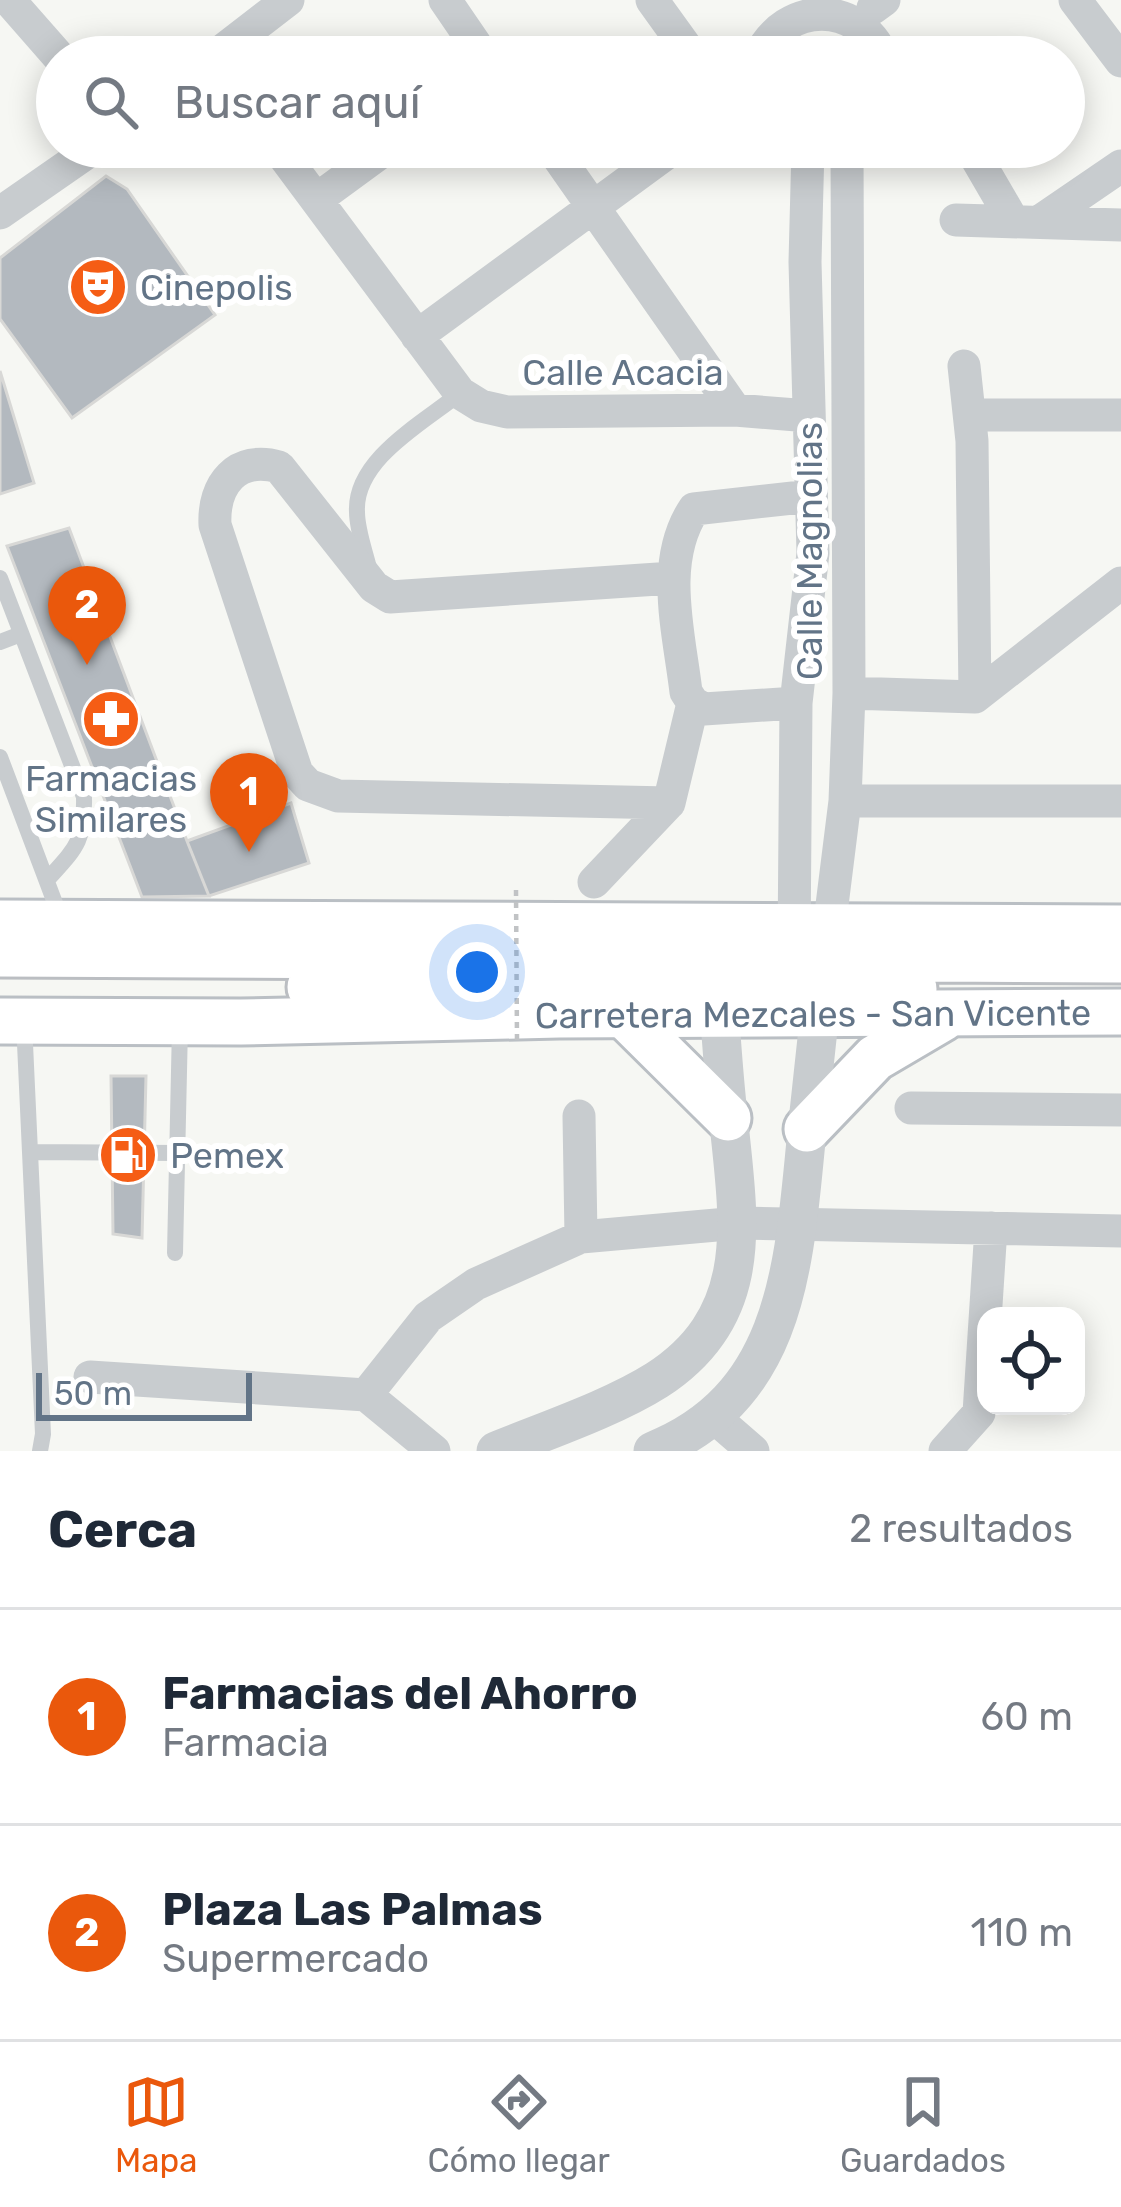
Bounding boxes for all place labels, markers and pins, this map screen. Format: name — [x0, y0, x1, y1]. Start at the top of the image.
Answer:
theatre icon: Cinepolis — [67, 256, 129, 318]
place label: Cinepolis — [140, 266, 293, 309]
pin: 2 — [48, 566, 126, 665]
pharmacy icon: Farmacias Similares — [80, 688, 142, 750]
pin: 1 — [210, 753, 288, 852]
place label: Farmacias Similares — [25, 757, 197, 841]
fuel station icon: Pemex — [97, 1124, 159, 1186]
place label: Pemex — [170, 1134, 284, 1177]

